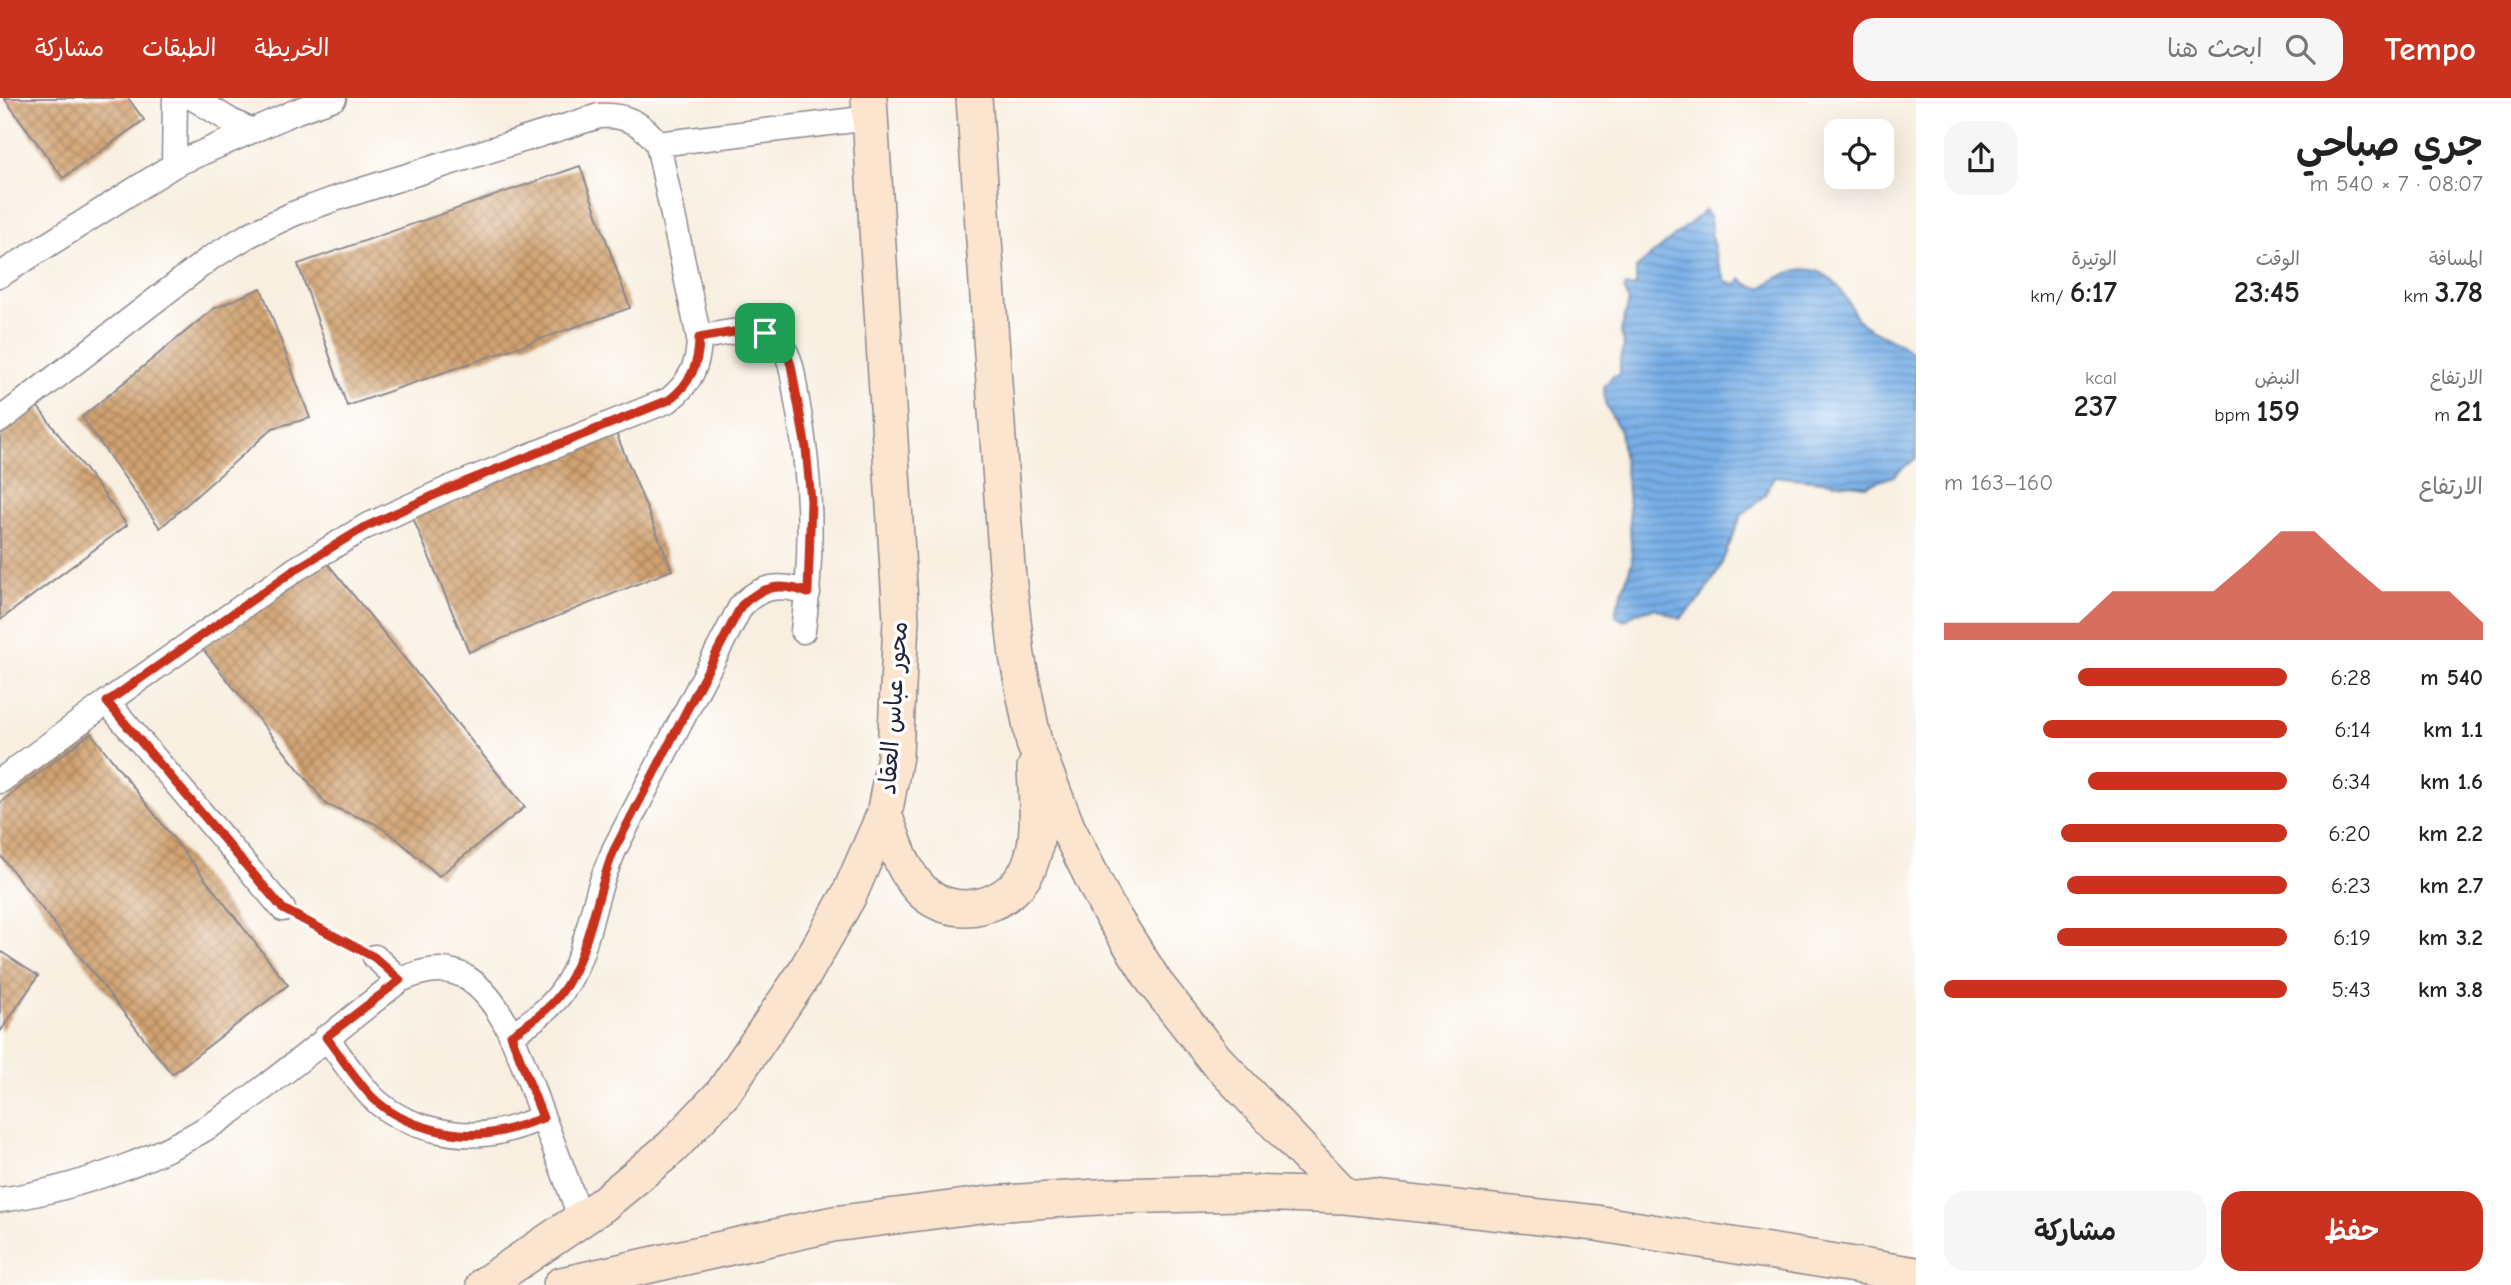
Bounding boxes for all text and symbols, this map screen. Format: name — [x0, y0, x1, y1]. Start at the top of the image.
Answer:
search box — [1853, 18, 2343, 81]
icon: search — [2281, 30, 2319, 68]
text: Tempo — [2385, 30, 2476, 68]
text: مشاركة — [35, 34, 104, 62]
text: الطبقات — [142, 34, 217, 62]
text: الخريطة — [255, 34, 329, 62]
text: ابحث هنا — [2167, 34, 2263, 64]
map controls — [1824, 119, 1894, 189]
button: locate — [1824, 119, 1894, 189]
button: share — [1944, 121, 2018, 195]
text: جري صباحي — [2296, 122, 2483, 166]
text: 08:07 · 7 × 540 m — [2309, 170, 2483, 197]
text: الوتيرة — [2071, 248, 2117, 270]
text: الوقت — [2256, 248, 2300, 270]
text: المسافة — [2429, 248, 2483, 270]
text: 6:17 — [2070, 275, 2117, 310]
text: 23:45 — [2234, 275, 2300, 310]
text: 3.78 — [2435, 275, 2483, 310]
text: /km — [2030, 285, 2070, 307]
text: km — [2404, 285, 2435, 307]
pin — [735, 303, 795, 363]
icon: arrive — [746, 314, 784, 352]
text: kcal — [2085, 367, 2117, 389]
text: النبض — [2255, 367, 2300, 389]
text: الارتفاع — [2430, 367, 2483, 389]
text: 237 — [2074, 389, 2117, 424]
text: 159 — [2257, 394, 2300, 429]
text: 21 — [2456, 394, 2483, 429]
text: bpm — [2214, 404, 2257, 426]
text: m — [2434, 404, 2456, 426]
text: 160–163 m — [1944, 469, 2053, 496]
text: الارتفاع — [2419, 473, 2483, 500]
street label: محور عباس العقاد — [873, 620, 914, 796]
text: 6:28 — [2330, 664, 2371, 691]
text: 540 m — [2420, 664, 2483, 691]
text: 6:14 — [2334, 716, 2371, 743]
text: 1.1 km — [2423, 716, 2483, 743]
text: 6:34 — [2332, 768, 2371, 795]
text: 1.6 km — [2420, 768, 2483, 795]
text: 6:20 — [2328, 820, 2371, 847]
text: 2.2 km — [2418, 820, 2483, 847]
text: 6:23 — [2331, 872, 2371, 899]
text: 2.7 km — [2419, 872, 2483, 899]
text: 6:19 — [2333, 924, 2371, 951]
text: 3.2 km — [2418, 924, 2483, 951]
text: 5:43 — [2332, 976, 2371, 1003]
text: 3.8 km — [2418, 976, 2483, 1003]
button: مشاركة — [1944, 1191, 2207, 1271]
button: حفظ — [2221, 1191, 2483, 1271]

